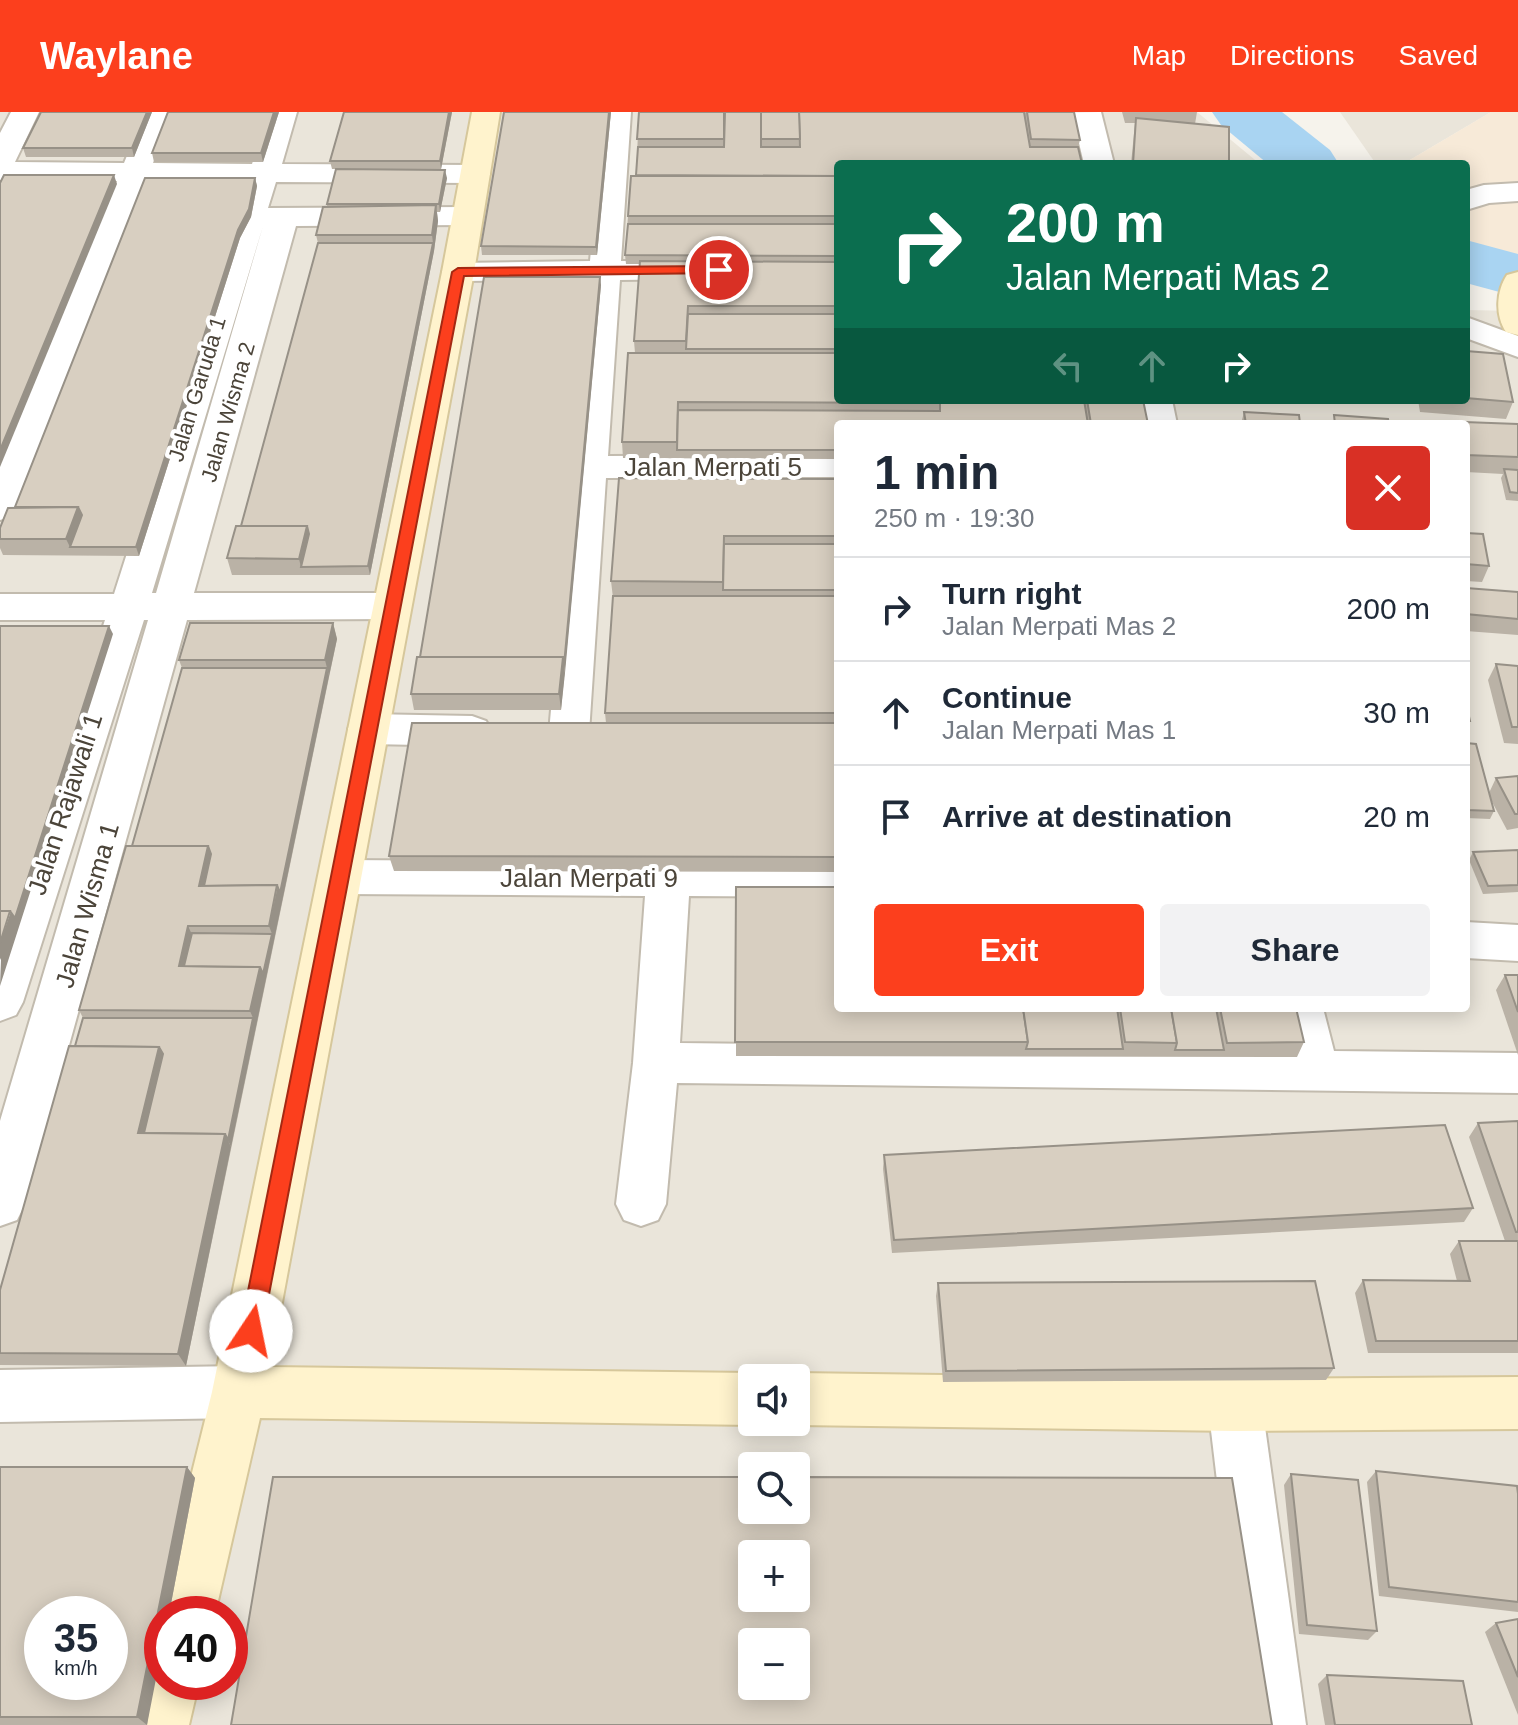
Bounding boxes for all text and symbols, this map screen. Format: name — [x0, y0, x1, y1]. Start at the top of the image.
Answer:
text: Waylane — [40, 35, 193, 77]
text: Map — [1132, 40, 1186, 71]
text: Directions — [1230, 40, 1355, 71]
text: Saved — [1399, 40, 1478, 71]
text: 200 m — [1006, 191, 1165, 254]
icon: right — [874, 192, 978, 296]
pin — [685, 236, 753, 304]
icon: arrive — [697, 248, 741, 292]
text: Jalan Merpati Mas 2 — [1006, 257, 1330, 298]
street label: Jalan Garuda 1 — [163, 313, 231, 465]
street label: Jalan Wisma 2 — [196, 339, 260, 485]
icon: left — [1046, 344, 1090, 388]
icon: ahead — [1130, 344, 1174, 388]
icon: right — [1214, 344, 1258, 388]
text: 1 min — [874, 446, 999, 499]
button: close — [1346, 446, 1430, 530]
street label: Jalan Merpati 5 — [624, 452, 802, 482]
text: 250 m · 19:30 — [874, 503, 1034, 533]
text: Turn right — [942, 577, 1081, 610]
icon: right — [874, 587, 918, 631]
text: 200 m — [1347, 592, 1430, 625]
text: Jalan Merpati Mas 2 — [942, 611, 1176, 641]
text: Continue — [942, 681, 1072, 714]
icon: ahead — [874, 691, 918, 735]
text: 30 m — [1363, 696, 1430, 729]
street label: Jalan Rajawali 1 — [21, 709, 109, 899]
text: Jalan Merpati Mas 1 — [942, 715, 1176, 745]
icon: arrive — [874, 795, 918, 839]
text: Arrive at destination — [942, 800, 1232, 833]
text: 20 m — [1363, 800, 1430, 833]
street label: Jalan Wisma 1 — [49, 819, 125, 991]
street label: Jalan Merpati 9 — [500, 863, 678, 893]
button: Exit — [874, 904, 1144, 996]
button: Share — [1160, 904, 1430, 996]
position arrow — [209, 1289, 293, 1373]
map controls — [738, 1364, 810, 1700]
button: sound — [738, 1364, 810, 1436]
button: search — [738, 1452, 810, 1524]
button: + — [738, 1540, 810, 1612]
speed limit sign: 40 — [144, 1596, 248, 1700]
text: 35 — [54, 1616, 98, 1660]
button: − — [738, 1628, 810, 1700]
text: km/h — [54, 1657, 98, 1679]

